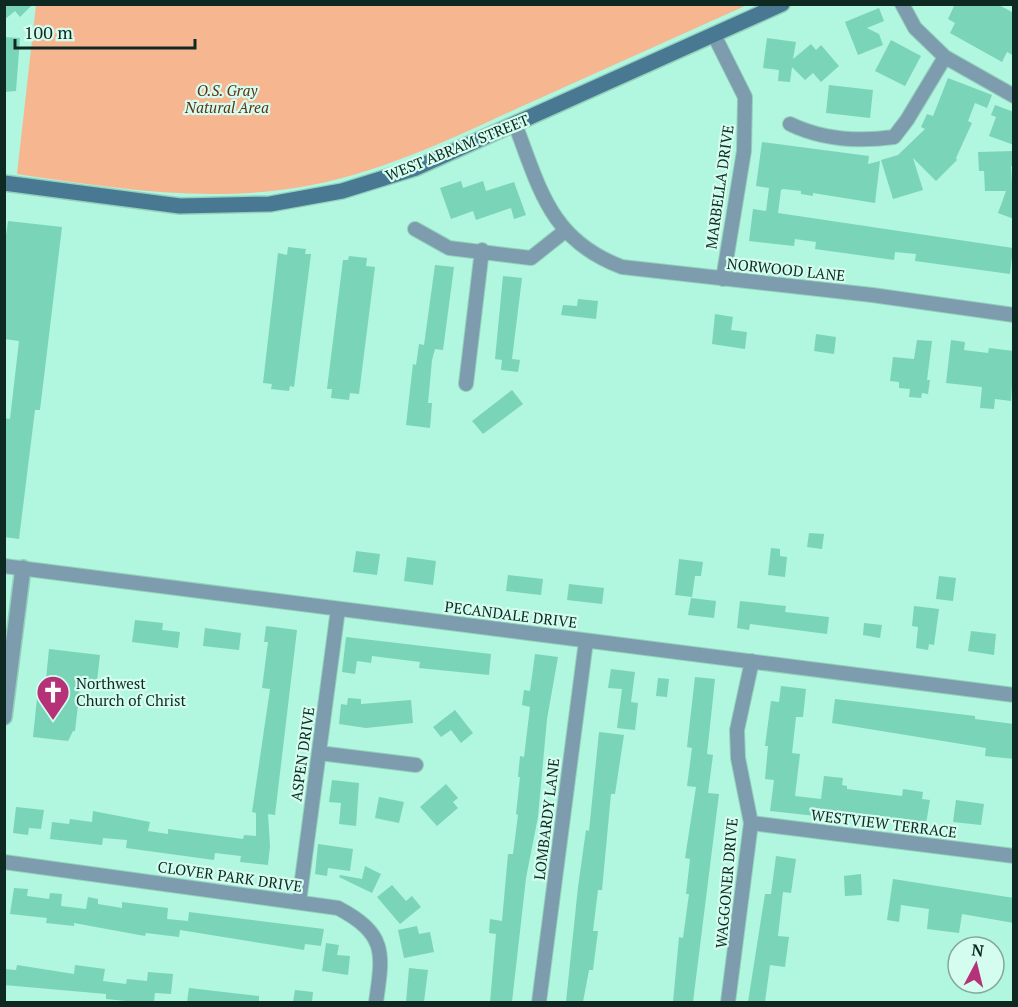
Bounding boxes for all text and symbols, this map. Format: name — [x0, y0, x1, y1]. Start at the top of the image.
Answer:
scale bar — [15, 12, 195, 50]
text: 100 m — [24, 20, 73, 44]
park label: O.S. Gray Natural Area — [184, 80, 269, 117]
street label: WEST ABRAM STREET — [382, 109, 532, 185]
street label: MARBELLA DRIVE — [700, 124, 738, 250]
street label: NORWOOD LANE — [726, 253, 846, 285]
street label: PECANDALE DRIVE — [444, 596, 578, 632]
place label: Northwest Church of Christ — [76, 673, 187, 710]
church icon: Northwest Church of Christ — [35, 674, 71, 721]
street label: ASPEN DRIVE — [285, 706, 319, 802]
street label: LOMBARDY LANE — [529, 757, 563, 881]
street label: WESTVIEW TERRACE — [810, 804, 958, 842]
street label: WAGGONER DRIVE — [710, 817, 742, 949]
street label: CLOVER PARK DRIVE — [156, 856, 304, 896]
north arrow — [946, 935, 1006, 995]
text: N — [970, 938, 985, 962]

